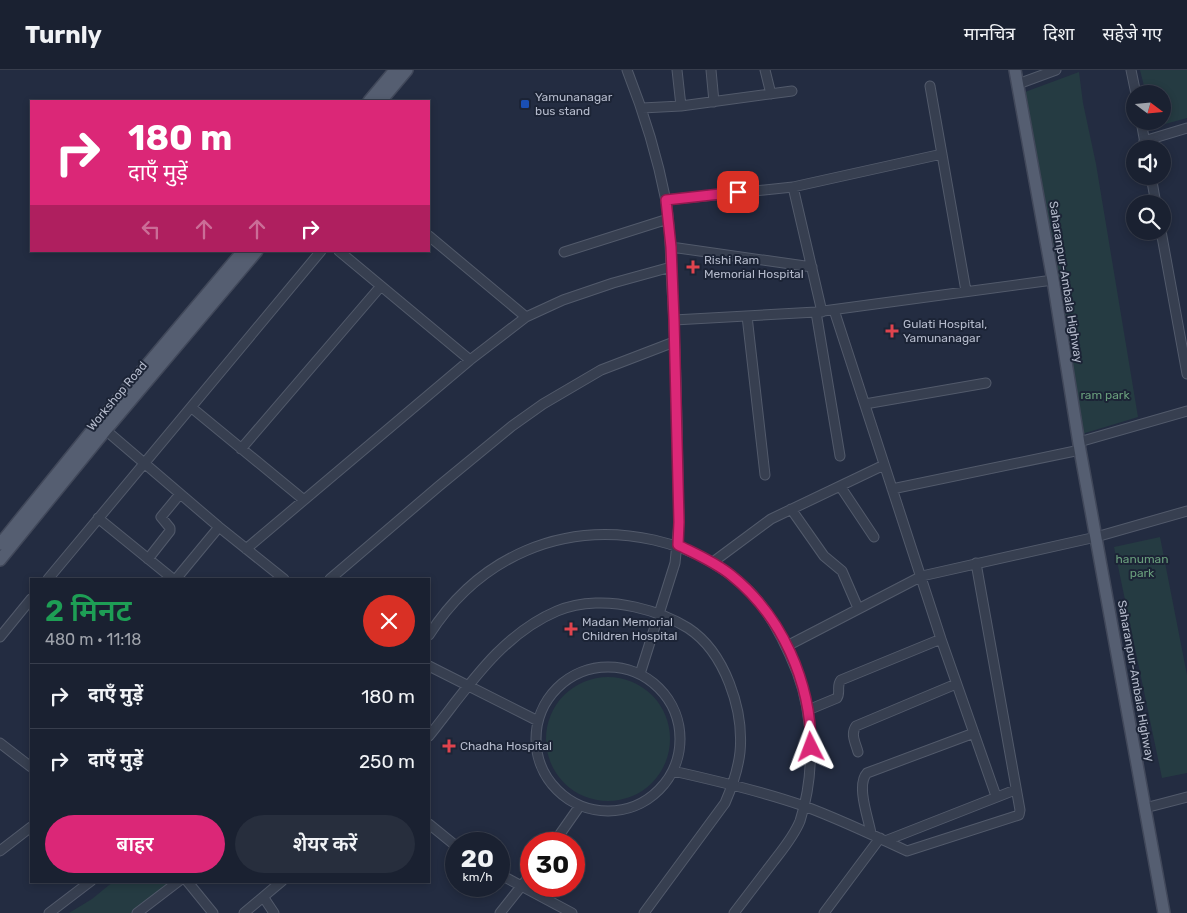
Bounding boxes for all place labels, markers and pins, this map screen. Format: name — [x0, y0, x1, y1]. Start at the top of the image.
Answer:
place label: Yamunanagar bus stand — [535, 90, 613, 118]
marker: Yamunanagar bus stand — [519, 98, 531, 110]
pin — [717, 171, 759, 213]
place label: Rishi Ram Memorial Hospital — [704, 253, 804, 281]
marker: Rishi Ram Memorial Hospital — [686, 260, 700, 274]
place label: Gulati Hospital, Yamunanagar — [903, 317, 987, 345]
marker: Gulati Hospital, Yamunanagar — [885, 324, 899, 338]
place label: Madan Memorial Children Hospital — [582, 615, 678, 643]
marker: Madan Memorial Children Hospital — [564, 622, 578, 636]
marker: Chadha Hospital — [442, 739, 456, 753]
place label: Chadha Hospital — [460, 739, 552, 753]

